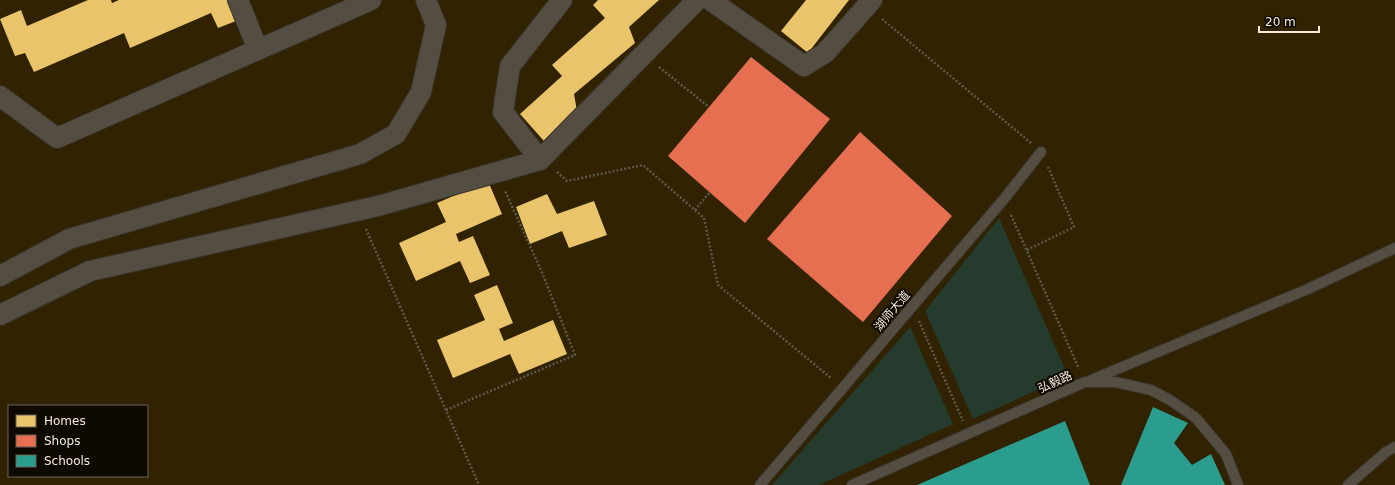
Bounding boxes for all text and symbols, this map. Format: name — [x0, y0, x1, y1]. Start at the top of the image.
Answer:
scale bar — [1259, 8, 1319, 34]
text: 20 m — [1265, 15, 1296, 29]
street label: 湖师大道 — [871, 288, 913, 334]
street label: 弘毅路 — [1036, 368, 1074, 396]
legend — [8, 405, 148, 477]
text: Homes — [44, 414, 86, 428]
text: Shops — [44, 434, 80, 448]
text: Schools — [44, 454, 90, 468]

